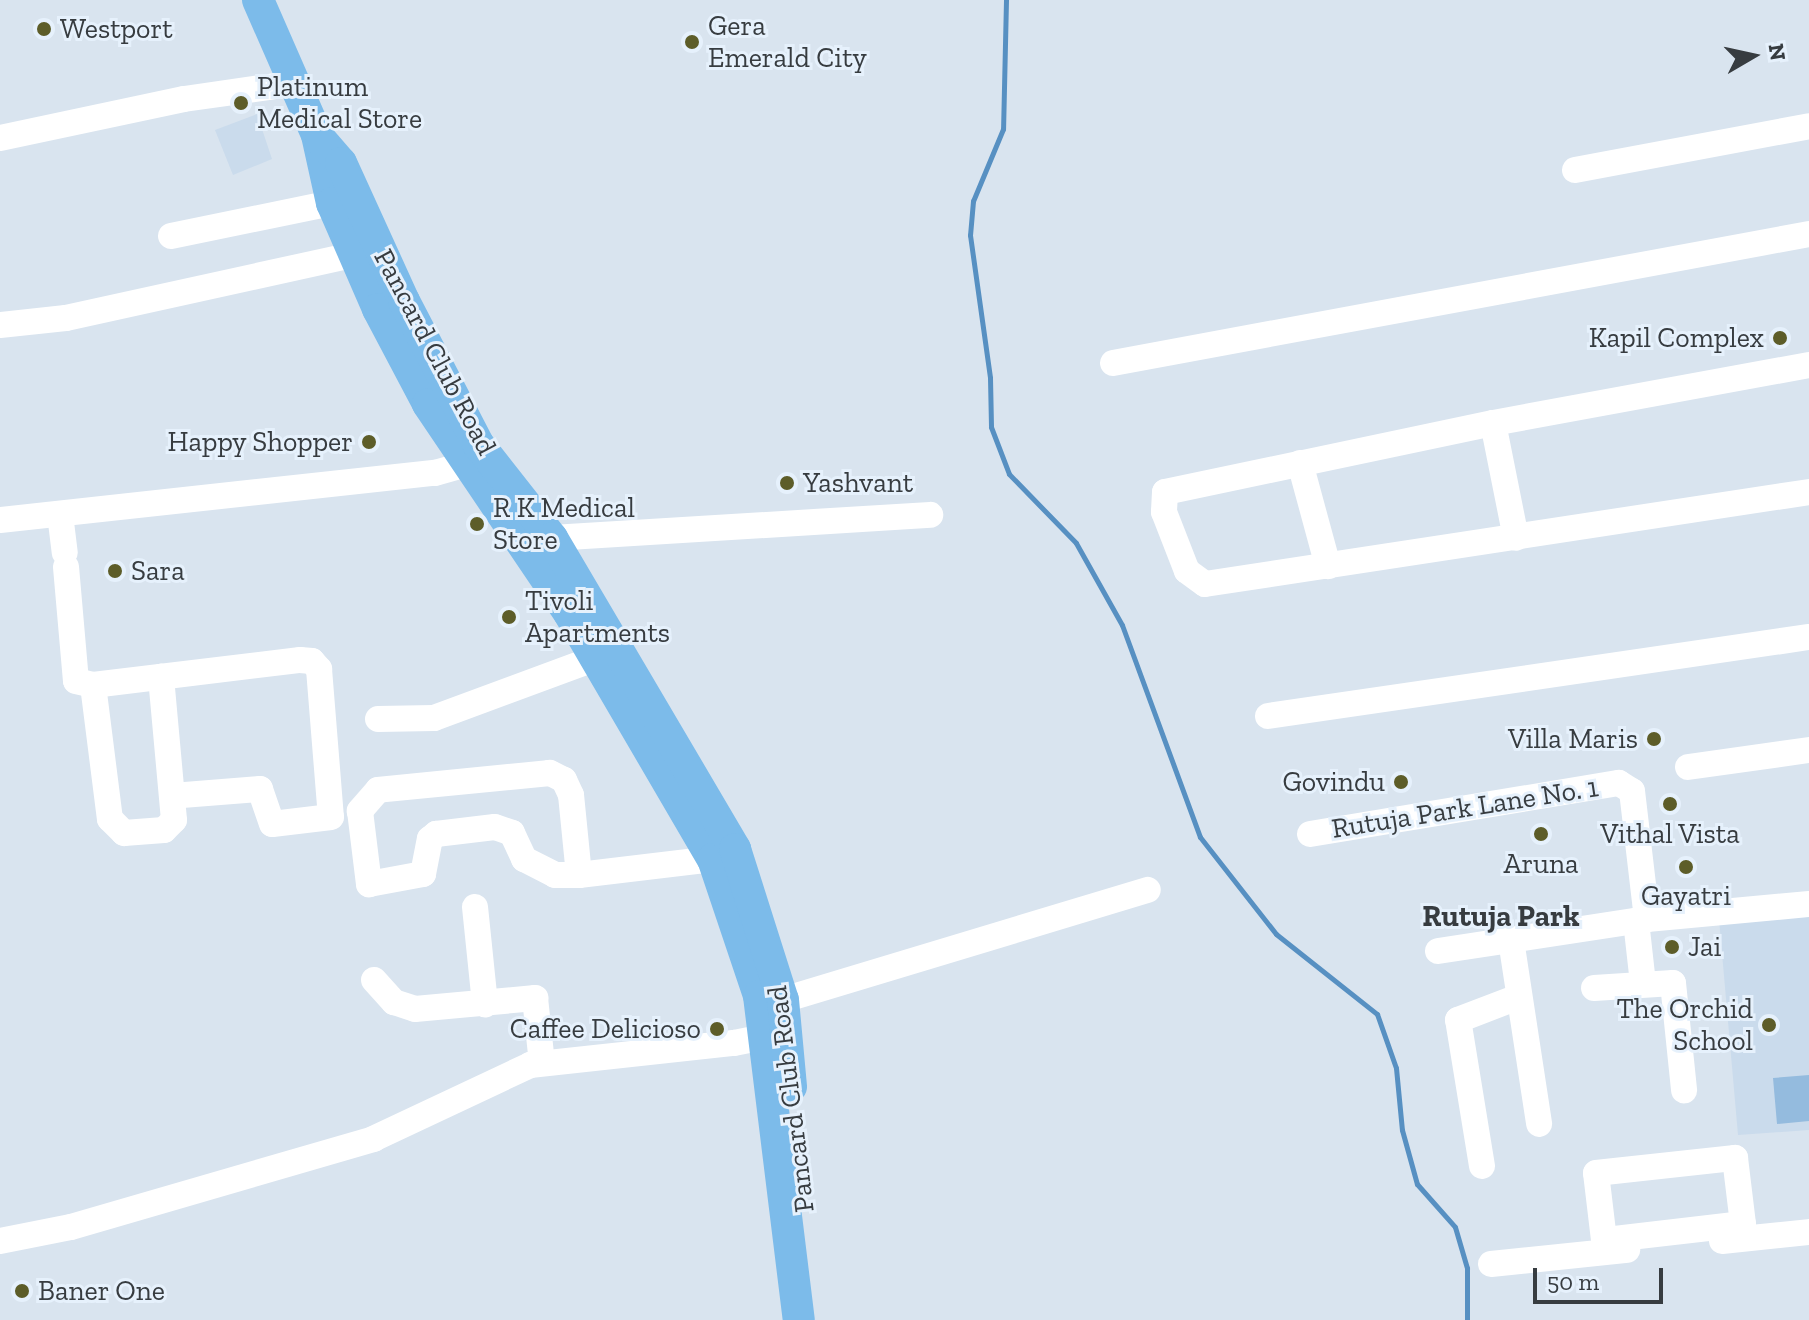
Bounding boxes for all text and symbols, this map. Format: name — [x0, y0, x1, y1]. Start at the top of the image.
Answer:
place label: Gera Emerald City — [708, 9, 867, 75]
place label: Westport — [60, 12, 173, 46]
north arrow — [1713, 16, 1793, 96]
marker: Westport — [35, 20, 53, 38]
marker: Gera Emerald City — [683, 33, 701, 51]
text: N — [1763, 42, 1792, 63]
place label: Platinum Medical Store — [257, 70, 422, 136]
marker: Platinum Medical Store — [232, 94, 250, 112]
street label: Pancard Club Road — [367, 243, 503, 461]
place label: Kapil Complex — [1589, 321, 1764, 355]
marker: Kapil Complex — [1771, 329, 1789, 347]
place label: Happy Shopper — [167, 425, 353, 459]
marker: Happy Shopper — [360, 433, 378, 451]
place label: Yashvant — [803, 466, 913, 500]
marker: Yashvant — [778, 474, 796, 492]
place label: R K Medical Store — [493, 491, 635, 557]
marker: R K Medical Store — [468, 515, 486, 533]
place label: Sara — [131, 554, 185, 588]
marker: Sara — [106, 562, 124, 580]
place label: Tivoli Apartments — [525, 584, 670, 650]
marker: Tivoli Apartments — [500, 608, 518, 626]
place label: Villa Maris — [1508, 722, 1638, 756]
marker: Villa Maris — [1645, 730, 1663, 748]
place label: Govindu — [1283, 765, 1385, 799]
street label: Rutuja Park Lane No. 1 — [1329, 770, 1601, 846]
marker: Govindu — [1392, 773, 1410, 791]
marker: Vithal Vista — [1661, 795, 1679, 813]
place label: Vithal Vista — [1600, 817, 1740, 851]
marker: Aruna — [1532, 825, 1550, 843]
place label: Aruna — [1503, 847, 1579, 881]
marker: Gayatri — [1677, 858, 1695, 876]
place label: Gayatri — [1641, 879, 1731, 913]
district label: Rutuja Park — [1422, 898, 1580, 934]
place label: Jai — [1688, 930, 1721, 964]
marker: Jai — [1663, 938, 1681, 956]
street label: Pancard Club Road — [760, 984, 822, 1214]
place label: The Orchid School — [1616, 992, 1753, 1058]
place label: Caffee Delicioso — [510, 1012, 701, 1046]
marker: The Orchid School — [1760, 1016, 1778, 1034]
marker: Caffee Delicioso — [708, 1020, 726, 1038]
scale bar — [1537, 1252, 1667, 1302]
text: 50 m — [1547, 1267, 1599, 1296]
place label: Baner One — [38, 1274, 165, 1308]
marker: Baner One — [13, 1282, 31, 1300]

